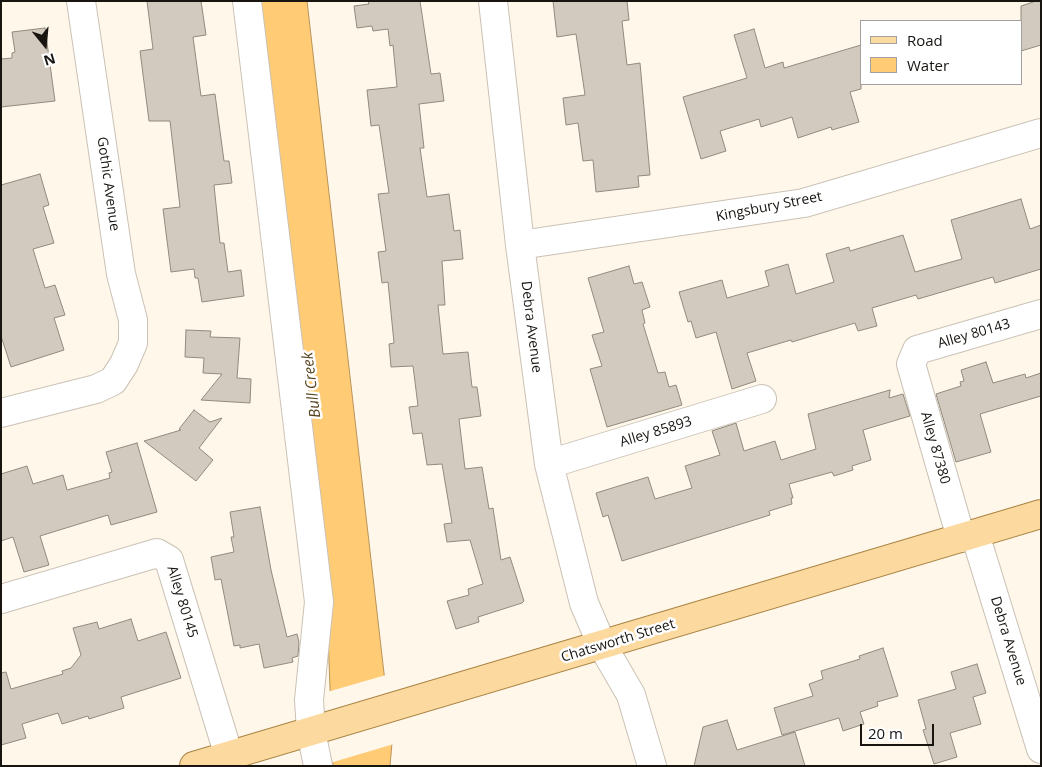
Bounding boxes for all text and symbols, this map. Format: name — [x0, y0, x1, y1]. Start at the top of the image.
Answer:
north arrow — [20, 20, 70, 70]
legend — [860, 20, 1022, 85]
text: Road — [907, 30, 943, 50]
text: N — [41, 49, 58, 71]
text: Water — [907, 55, 949, 75]
street label: Gothic Avenue — [93, 136, 123, 232]
street label: Kingsbury Street — [715, 188, 823, 226]
street label: Debra Avenue — [517, 280, 545, 374]
street label: Alley 80143 — [936, 316, 1012, 352]
water label: Bull Creek — [299, 351, 325, 419]
street label: Alley 87380 — [917, 410, 953, 486]
street label: Alley 85893 — [618, 413, 694, 451]
street label: Alley 80145 — [163, 564, 201, 640]
street label: Debra Avenue — [986, 594, 1030, 688]
street label: Chatsworth Street — [559, 616, 677, 666]
scale bar — [862, 714, 936, 746]
text: 20 m — [868, 723, 903, 743]

